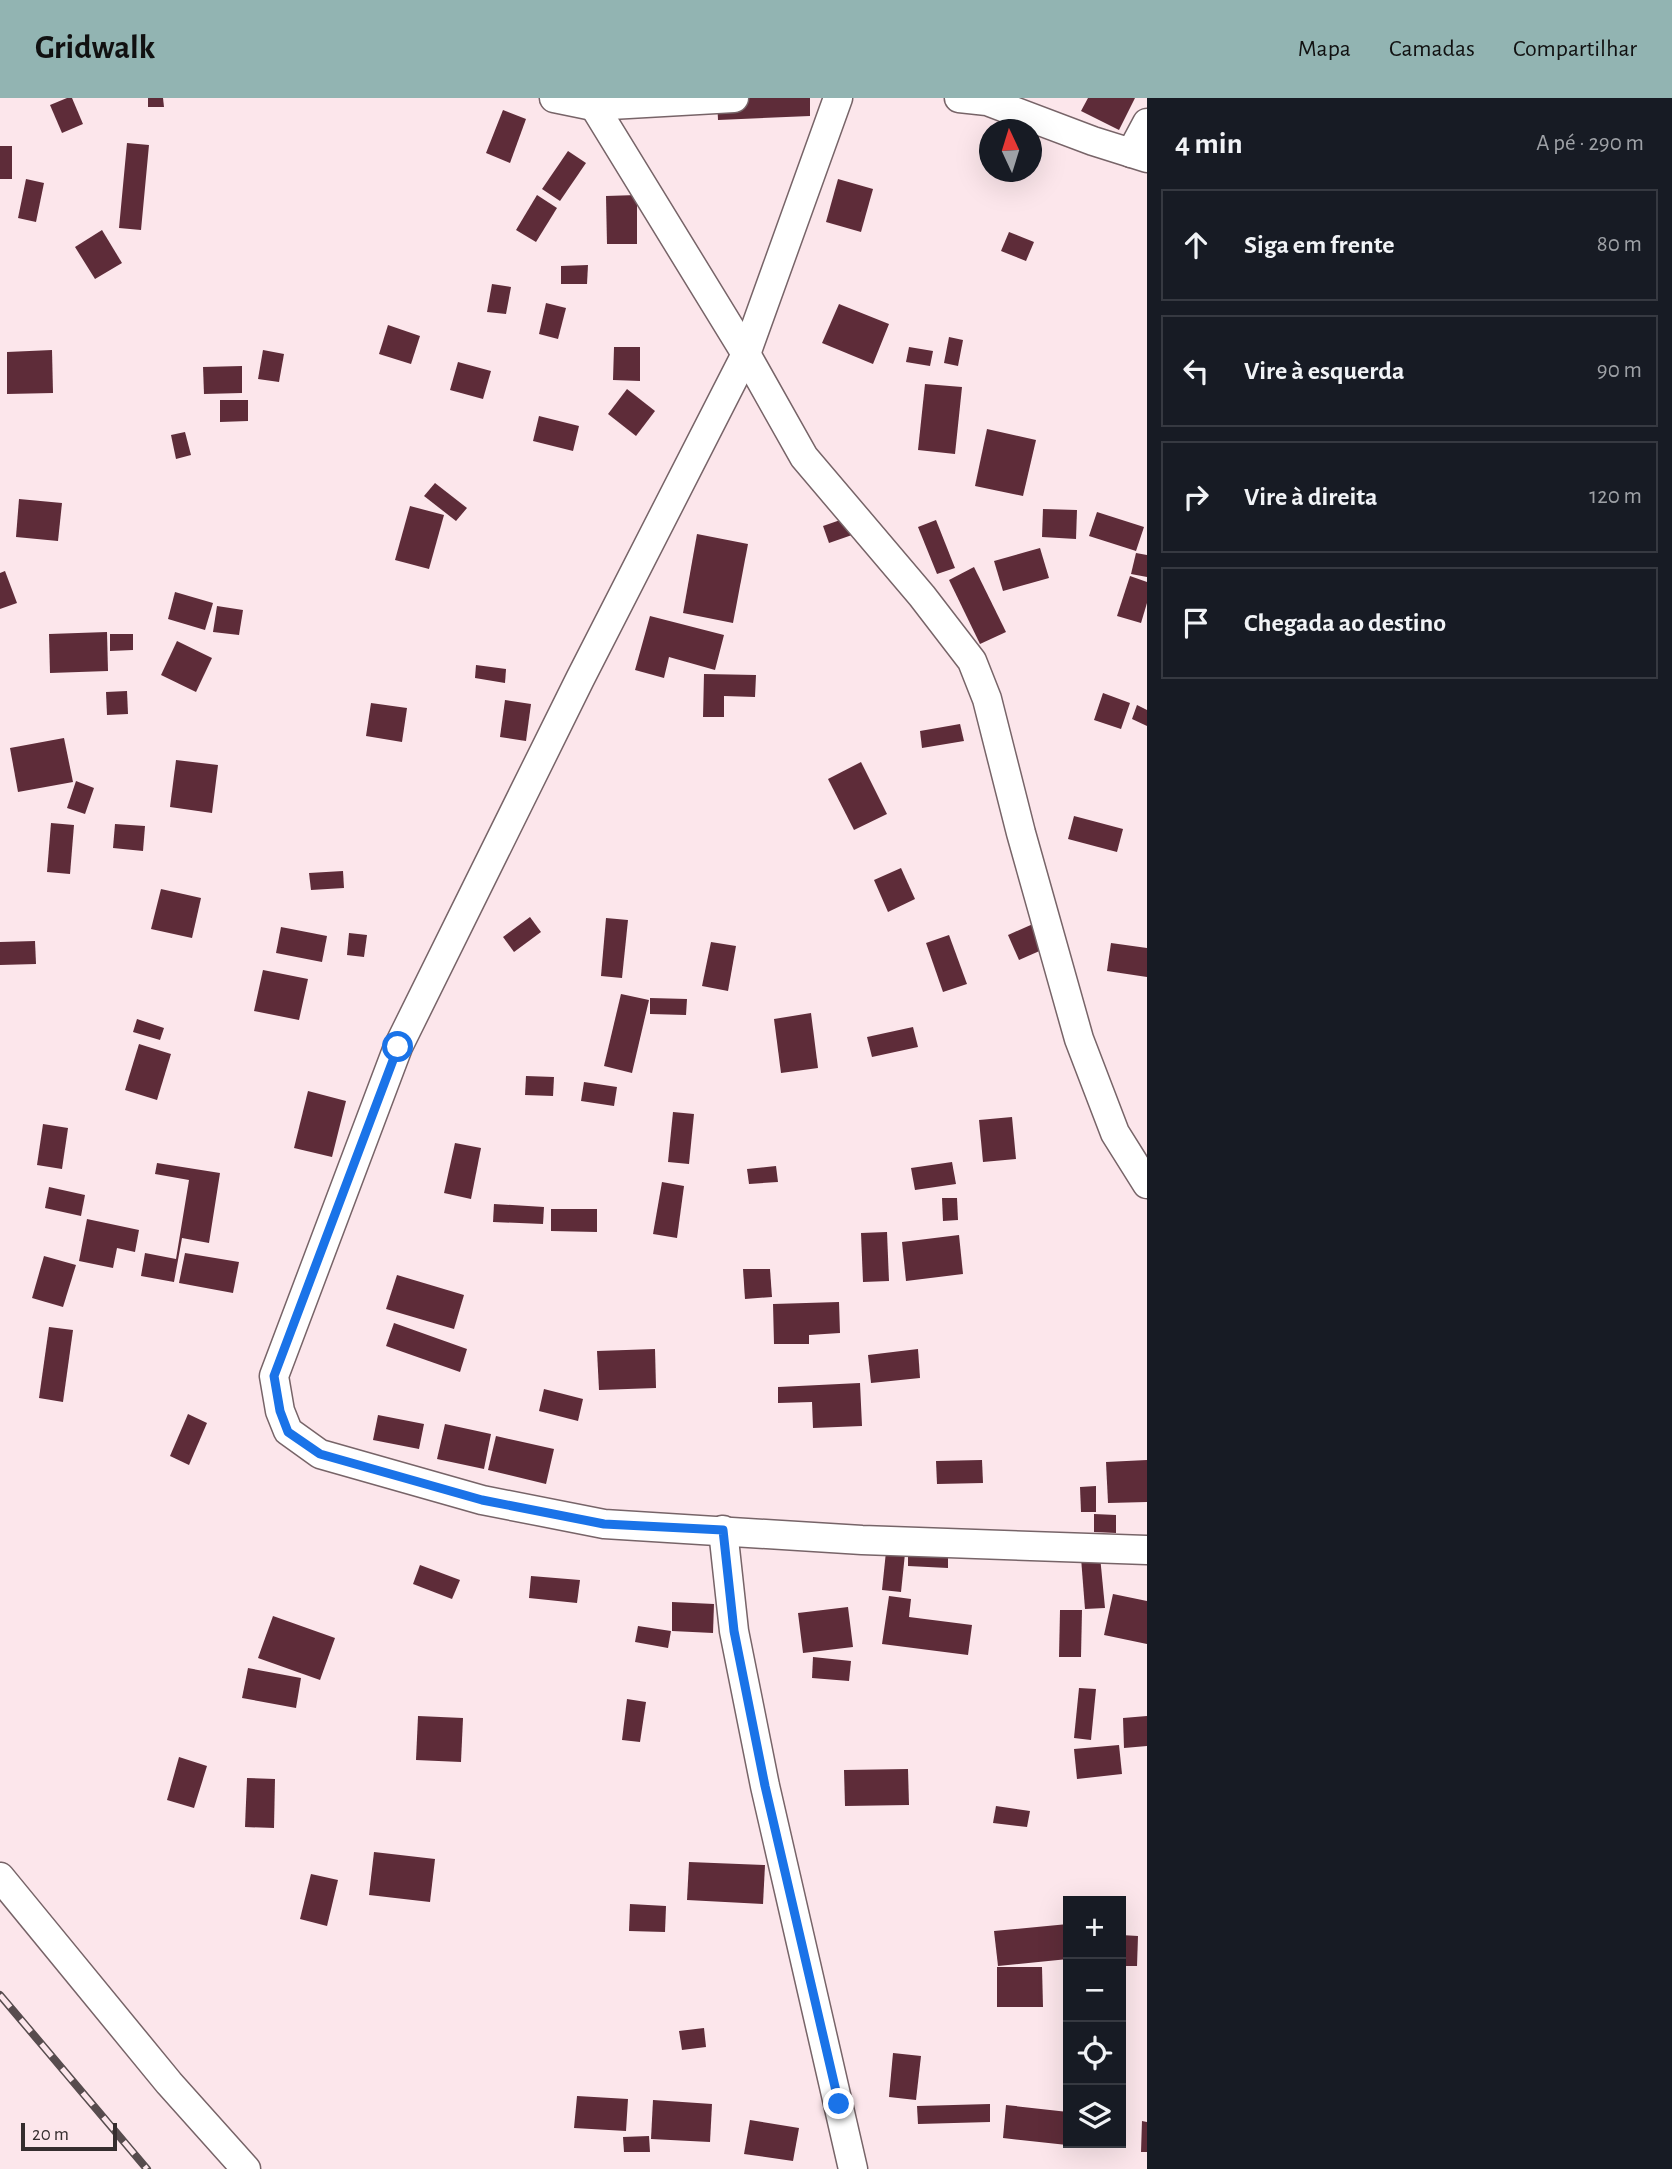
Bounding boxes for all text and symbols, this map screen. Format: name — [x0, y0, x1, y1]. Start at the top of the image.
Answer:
text: Gridwalk — [35, 32, 155, 65]
text: Mapa — [1298, 37, 1351, 61]
text: Camadas — [1389, 37, 1475, 61]
text: Compartilhar — [1513, 37, 1637, 61]
north arrow — [979, 119, 1042, 182]
text: 4 min — [1175, 129, 1243, 159]
text: A pé · 290 m — [1536, 132, 1644, 155]
icon: ahead — [1177, 226, 1215, 264]
text: Siga em frente — [1244, 232, 1395, 258]
text: 80 m — [1597, 233, 1642, 256]
icon: left — [1177, 352, 1215, 390]
text: Vire à esquerda — [1244, 358, 1405, 384]
text: 90 m — [1597, 359, 1642, 382]
icon: right — [1177, 478, 1215, 516]
text: Vire à direita — [1244, 484, 1378, 510]
text: 120 m — [1589, 485, 1642, 508]
icon: arrive — [1177, 604, 1215, 642]
text: Chegada ao destino — [1244, 610, 1446, 636]
route start — [382, 1031, 413, 1062]
map controls — [1063, 1896, 1126, 2148]
button: + — [1063, 1896, 1126, 1959]
button: − — [1063, 1959, 1126, 2022]
button: locate — [1063, 2022, 1126, 2085]
button: layers — [1063, 2085, 1126, 2148]
route end — [823, 2088, 854, 2119]
scale bar — [21, 2120, 117, 2152]
text: 20 m — [32, 2125, 69, 2144]

